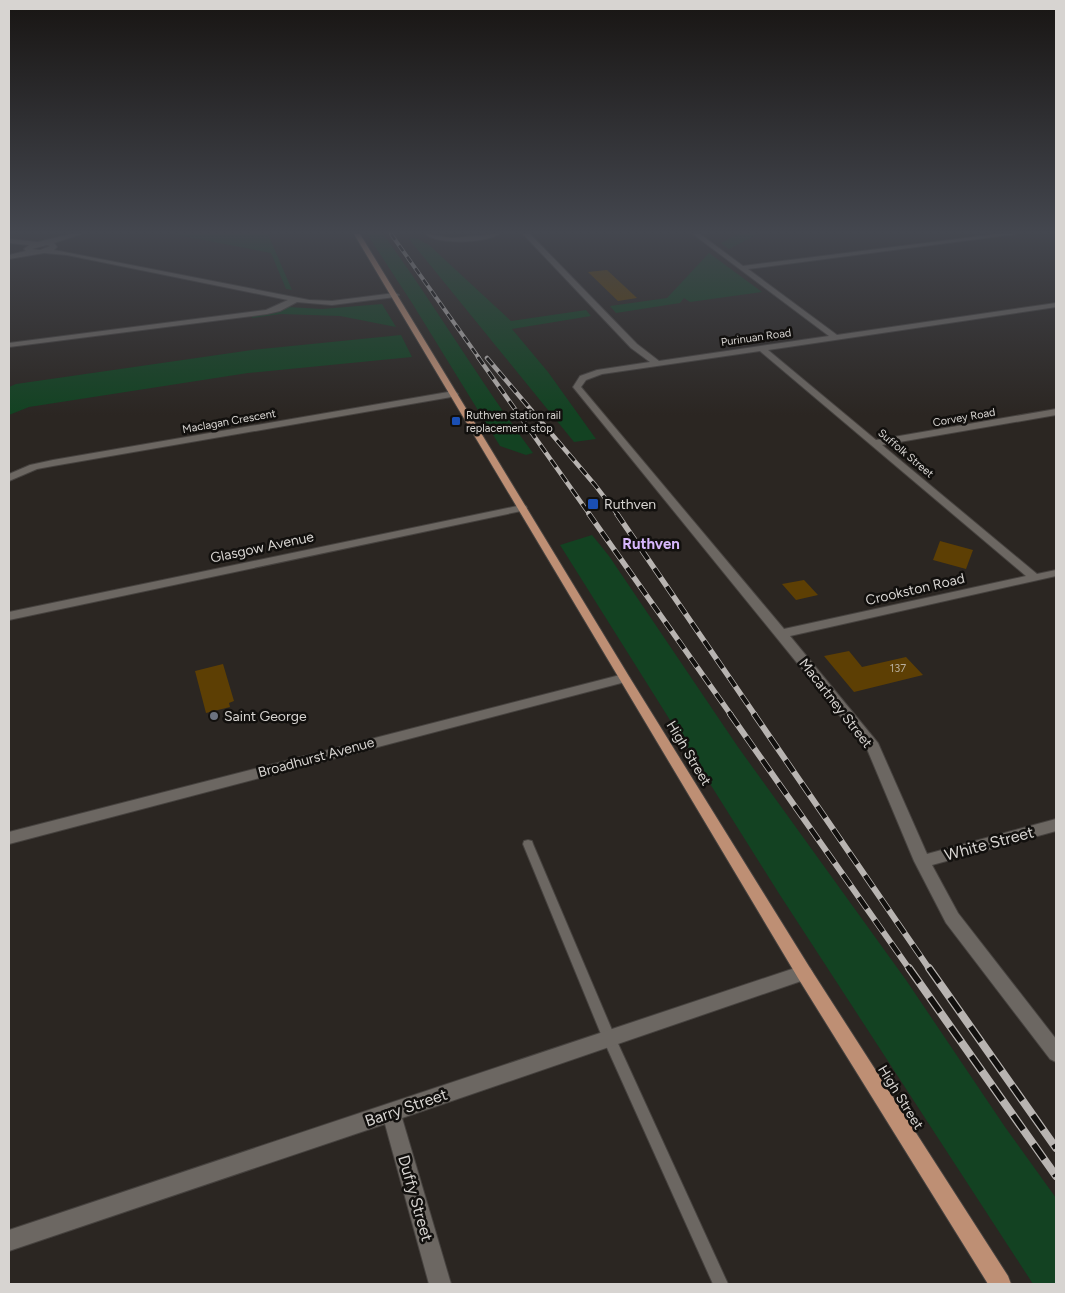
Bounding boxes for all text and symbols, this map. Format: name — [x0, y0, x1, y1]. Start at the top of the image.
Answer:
street label: Purinuan Road — [720, 326, 792, 349]
street label: Corvey Road — [932, 406, 996, 429]
street label: Maclagan Crescent — [181, 407, 277, 436]
place label: Ruthven station rail replacement stop — [466, 409, 561, 435]
marker: Ruthven station rail replacement stop — [450, 415, 462, 427]
street label: Suffolk Street — [875, 426, 936, 480]
place label: Ruthven — [604, 496, 656, 513]
marker: Ruthven — [586, 497, 600, 511]
street label: Glasgow Avenue — [209, 528, 316, 567]
district label: Ruthven — [622, 535, 680, 553]
street label: Crookston Road — [864, 570, 966, 609]
street label: Macartney Street — [795, 655, 876, 751]
house number: 137 — [890, 662, 906, 675]
place label: Saint George — [224, 708, 307, 725]
marker: Saint George — [208, 710, 220, 722]
street label: High Street — [663, 718, 715, 789]
street label: Broadhurst Avenue — [256, 734, 376, 781]
street label: White Street — [942, 822, 1036, 865]
street label: High Street — [874, 1062, 927, 1132]
street label: Barry Street — [362, 1085, 450, 1130]
street label: Duffy Street — [394, 1153, 437, 1243]

